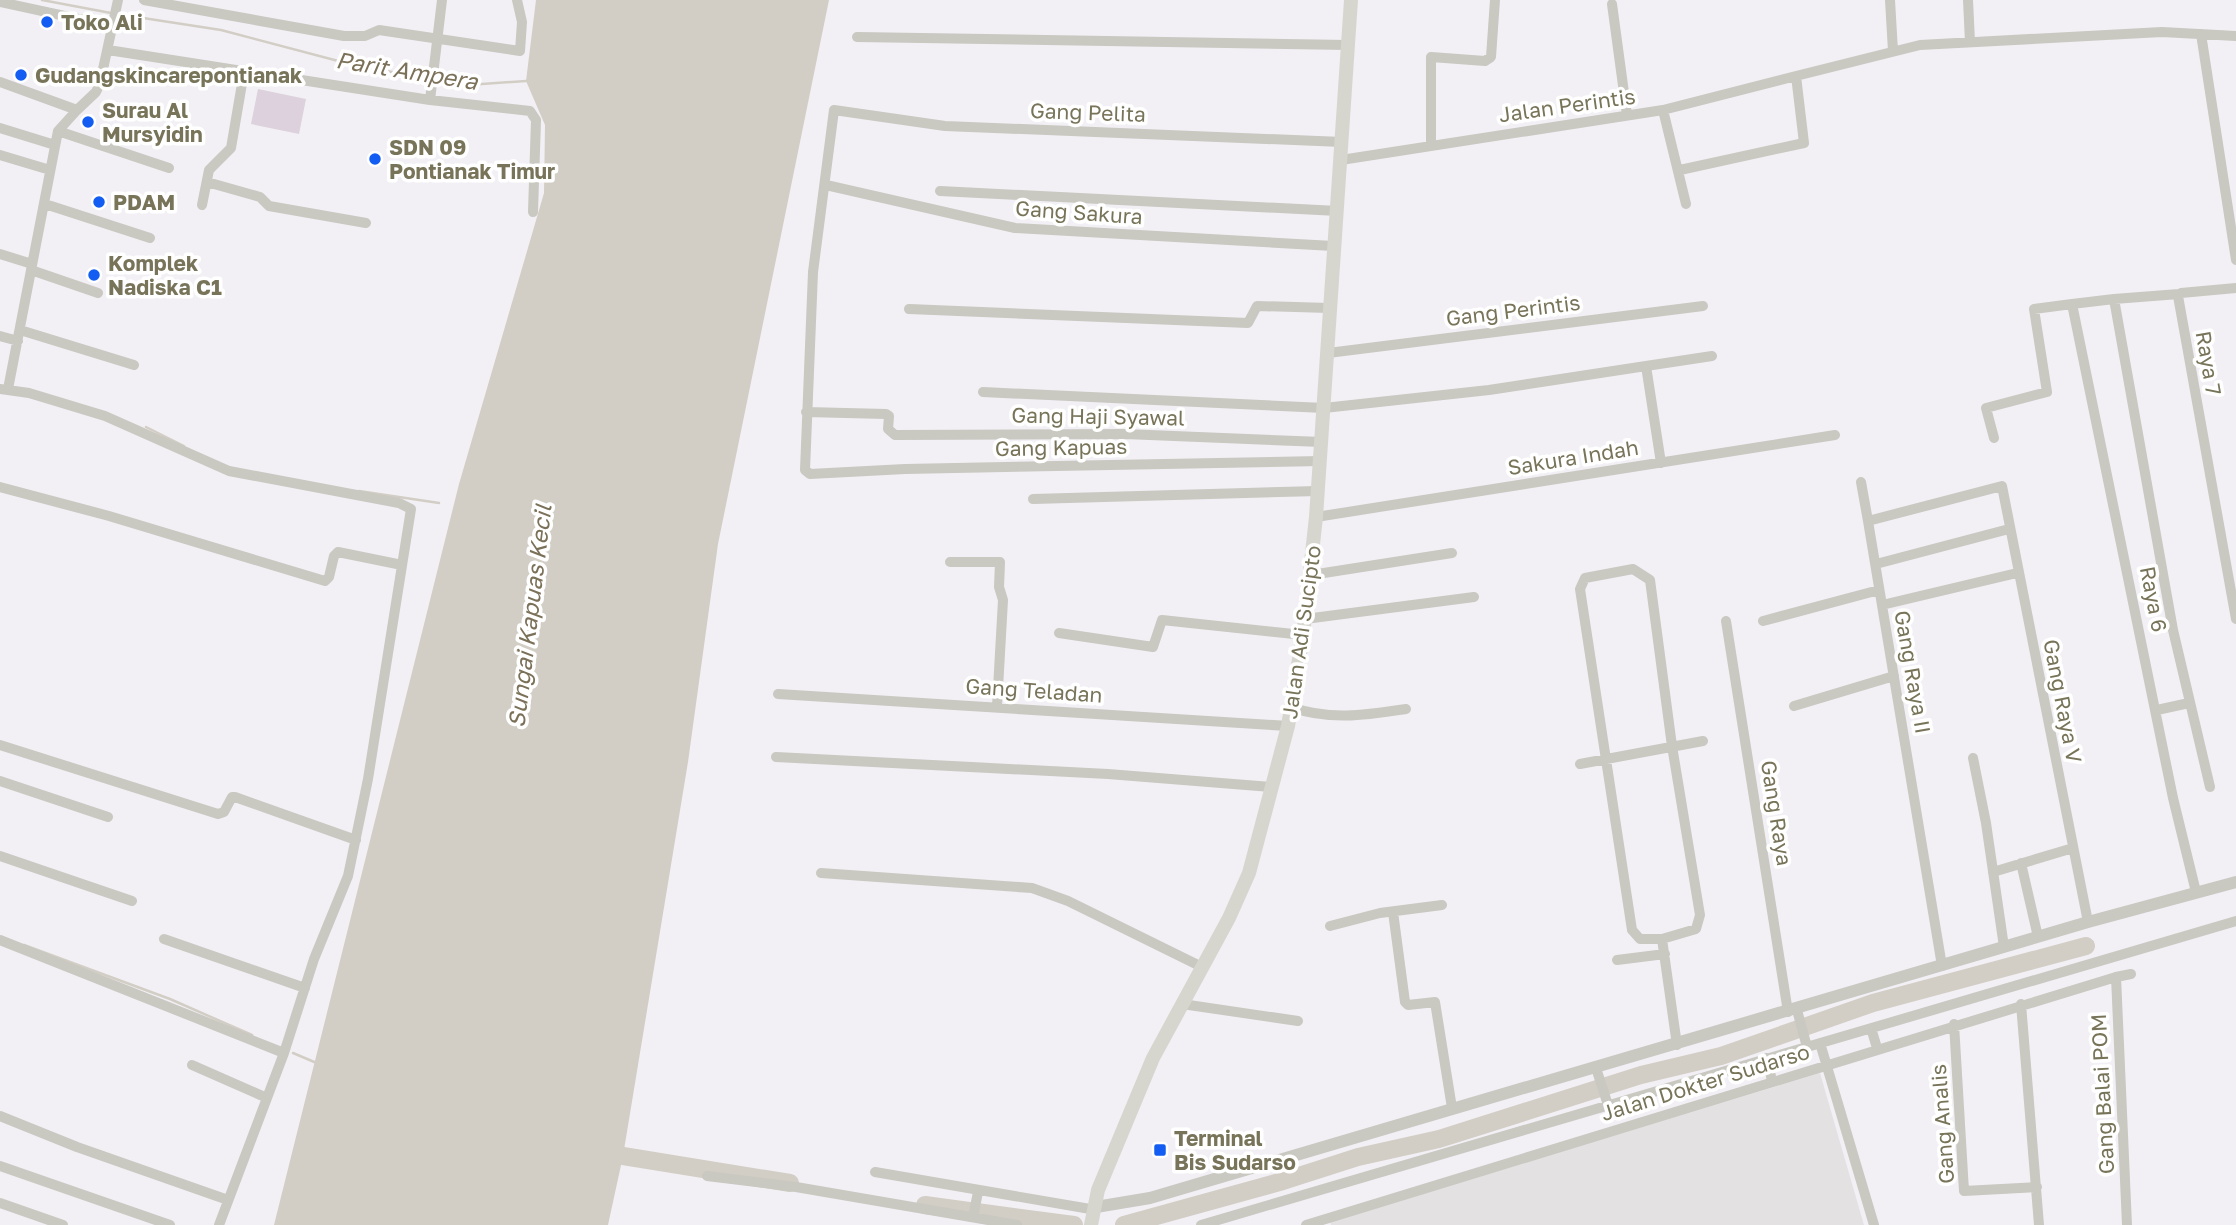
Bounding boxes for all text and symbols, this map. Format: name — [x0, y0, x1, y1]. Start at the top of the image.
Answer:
place label: Toko Ali — [61, 9, 143, 35]
marker: Toko Ali — [39, 14, 55, 30]
water label: Parit Ampera — [334, 45, 481, 95]
place label: Gudangskincarepontianak — [35, 62, 302, 88]
marker: Gudangskincarepontianak — [13, 67, 29, 83]
street label: Jalan Perintis — [1497, 83, 1637, 127]
place label: Surau Al Mursyidin — [102, 97, 203, 147]
street label: Gang Pelita — [1030, 97, 1146, 127]
marker: Surau Al Mursyidin — [80, 114, 96, 130]
place label: SDN 09 Pontianak Timur — [389, 134, 555, 184]
marker: SDN 09 Pontianak Timur — [367, 151, 383, 167]
place label: PDAM — [113, 189, 175, 215]
marker: PDAM — [91, 194, 107, 210]
street label: Gang Sakura — [1015, 195, 1143, 229]
place label: Komplek Nadiska C1 — [108, 250, 222, 300]
marker: Komplek Nadiska C1 — [86, 267, 102, 283]
street label: Gang Perintis — [1444, 289, 1582, 331]
street label: Raya 7 — [2191, 329, 2227, 397]
street label: Gang Haji Syawal — [1011, 401, 1185, 431]
street label: Gang Kapuas — [995, 433, 1127, 461]
street label: Sakura Indah — [1506, 434, 1640, 480]
water label: Sungai Kapuas Kecil — [501, 501, 557, 729]
street label: Jalan Adi Sucipto — [1276, 544, 1326, 720]
street label: Raya 6 — [2135, 564, 2173, 634]
street label: Gang Raya II — [1889, 608, 1937, 736]
street label: Gang Raya V — [2038, 637, 2088, 765]
street label: Gang Teladan — [965, 672, 1103, 708]
street label: Gang Raya — [1756, 758, 1798, 868]
street label: Gang Balai POM — [2085, 1013, 2119, 1175]
street label: Jalan Dokter Sudarso — [1598, 1038, 1812, 1126]
street label: Gang Analis — [1925, 1063, 1959, 1185]
place label: Terminal Bis Sudarso — [1174, 1125, 1296, 1175]
marker: Terminal Bis Sudarso — [1152, 1142, 1168, 1158]

